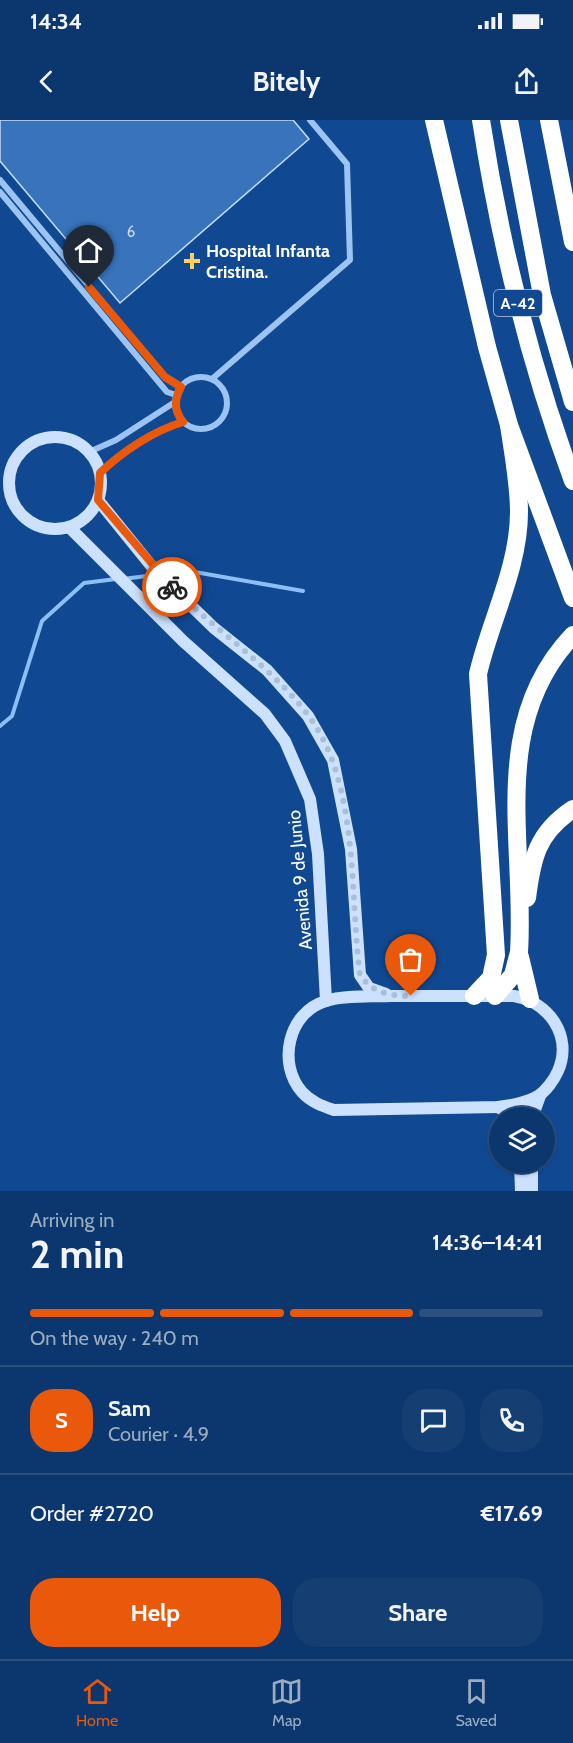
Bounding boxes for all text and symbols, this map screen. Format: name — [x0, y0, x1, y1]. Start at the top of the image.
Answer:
text: 14:34 — [30, 8, 82, 35]
icon: back — [30, 65, 63, 98]
text: Bitely — [253, 65, 320, 98]
icon: share — [510, 65, 543, 98]
house number: 6 — [127, 223, 135, 241]
pin — [63, 225, 114, 287]
icon: home — [72, 234, 105, 267]
place label: Hospital Infanta Cristina. — [206, 240, 330, 283]
marker: Hospital Infanta Cristina. — [183, 252, 201, 270]
road number: A-42 — [494, 290, 542, 316]
courier — [142, 557, 202, 617]
icon: bike — [156, 571, 189, 604]
street label: Avenida 9 de Junio — [283, 809, 317, 951]
pin — [385, 934, 436, 996]
icon: bag — [394, 943, 427, 976]
map controls — [489, 1107, 555, 1173]
button: layers — [489, 1107, 555, 1173]
text: Arriving in — [30, 1208, 114, 1232]
text: 14:36–14:41 — [432, 1229, 543, 1256]
text: 2 min — [30, 1230, 124, 1278]
text: On the way · 240 m — [30, 1326, 199, 1350]
button: chat — [402, 1389, 465, 1452]
button: phone — [480, 1389, 543, 1452]
text: Sam — [108, 1395, 151, 1422]
text: S — [55, 1407, 68, 1434]
text: Courier · 4.9 — [108, 1422, 209, 1446]
text: Order #2720 — [30, 1500, 154, 1527]
text: €17.69 — [481, 1500, 543, 1527]
button: Help — [30, 1578, 281, 1647]
button: Share — [293, 1578, 543, 1647]
tab: Home — [76, 1675, 118, 1730]
tab: Map — [270, 1675, 303, 1730]
tab: Saved — [455, 1675, 497, 1730]

